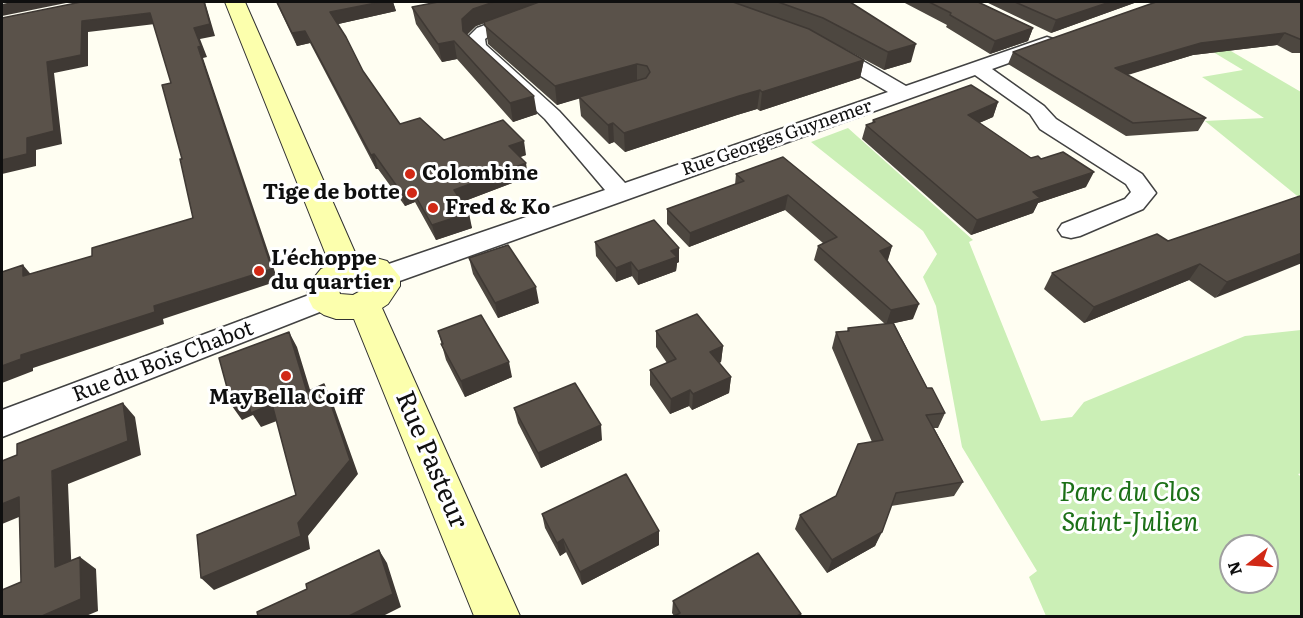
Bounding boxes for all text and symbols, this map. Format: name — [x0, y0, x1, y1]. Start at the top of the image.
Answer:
street label: Rue Georges Guynemer — [679, 95, 875, 181]
place label: Colombine — [422, 161, 538, 187]
marker: Colombine — [403, 167, 417, 181]
place label: Tige de botte — [262, 180, 400, 206]
marker: Tige de botte — [405, 186, 419, 200]
place label: Fred & Ko — [445, 195, 550, 221]
marker: Fred & Ko — [426, 201, 440, 215]
place label: L'échoppe du quartier — [271, 246, 394, 296]
marker: L'échoppe du quartier — [252, 264, 266, 278]
street label: Rue du Bois Chabot — [69, 316, 257, 408]
marker: MayBella Coiff — [279, 369, 293, 383]
place label: MayBella Coiff — [209, 385, 363, 411]
street label: Rue Pasteur — [388, 387, 474, 533]
park label: Parc du Clos Saint-Julien — [1059, 477, 1201, 538]
north arrow — [1219, 534, 1279, 594]
text: N — [1220, 559, 1247, 579]

